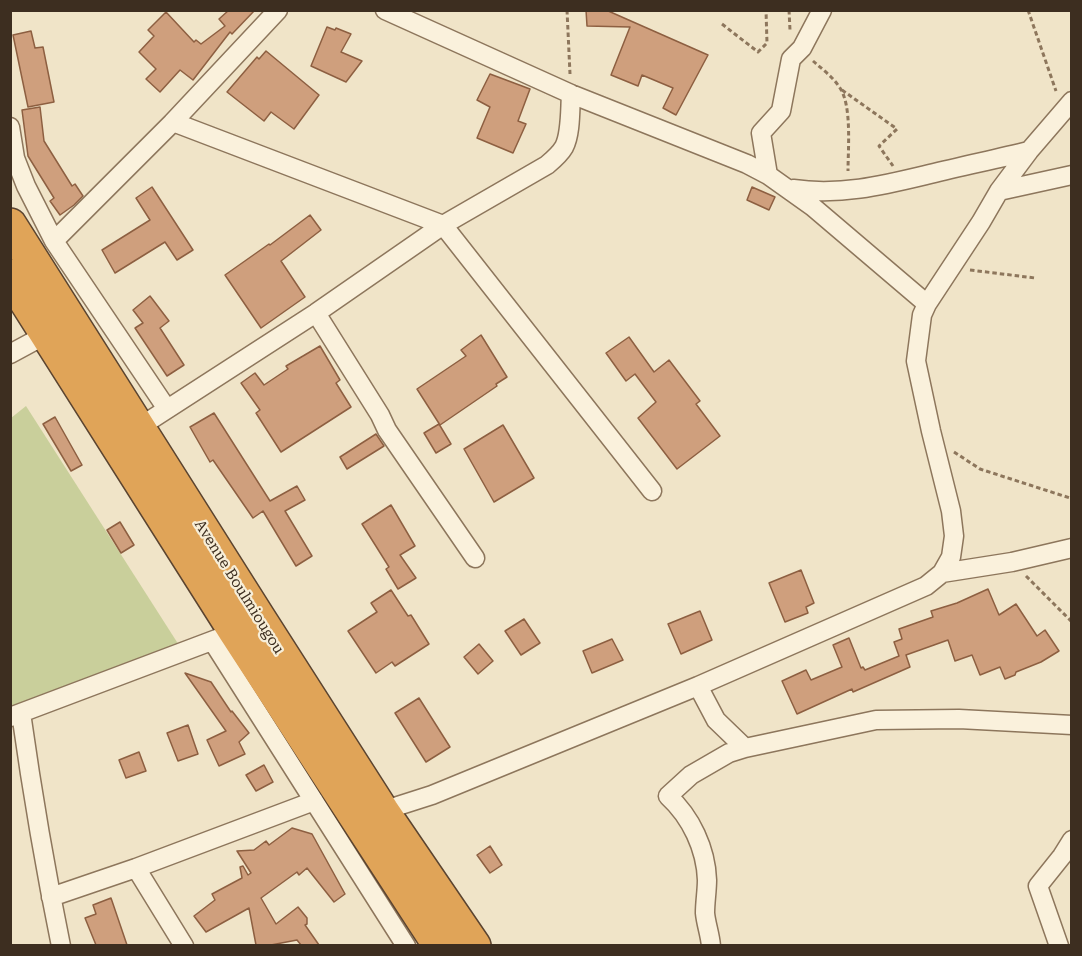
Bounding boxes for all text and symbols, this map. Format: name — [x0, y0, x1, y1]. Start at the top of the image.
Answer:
street label: Avenue Boulmiougou — [190, 517, 288, 657]

